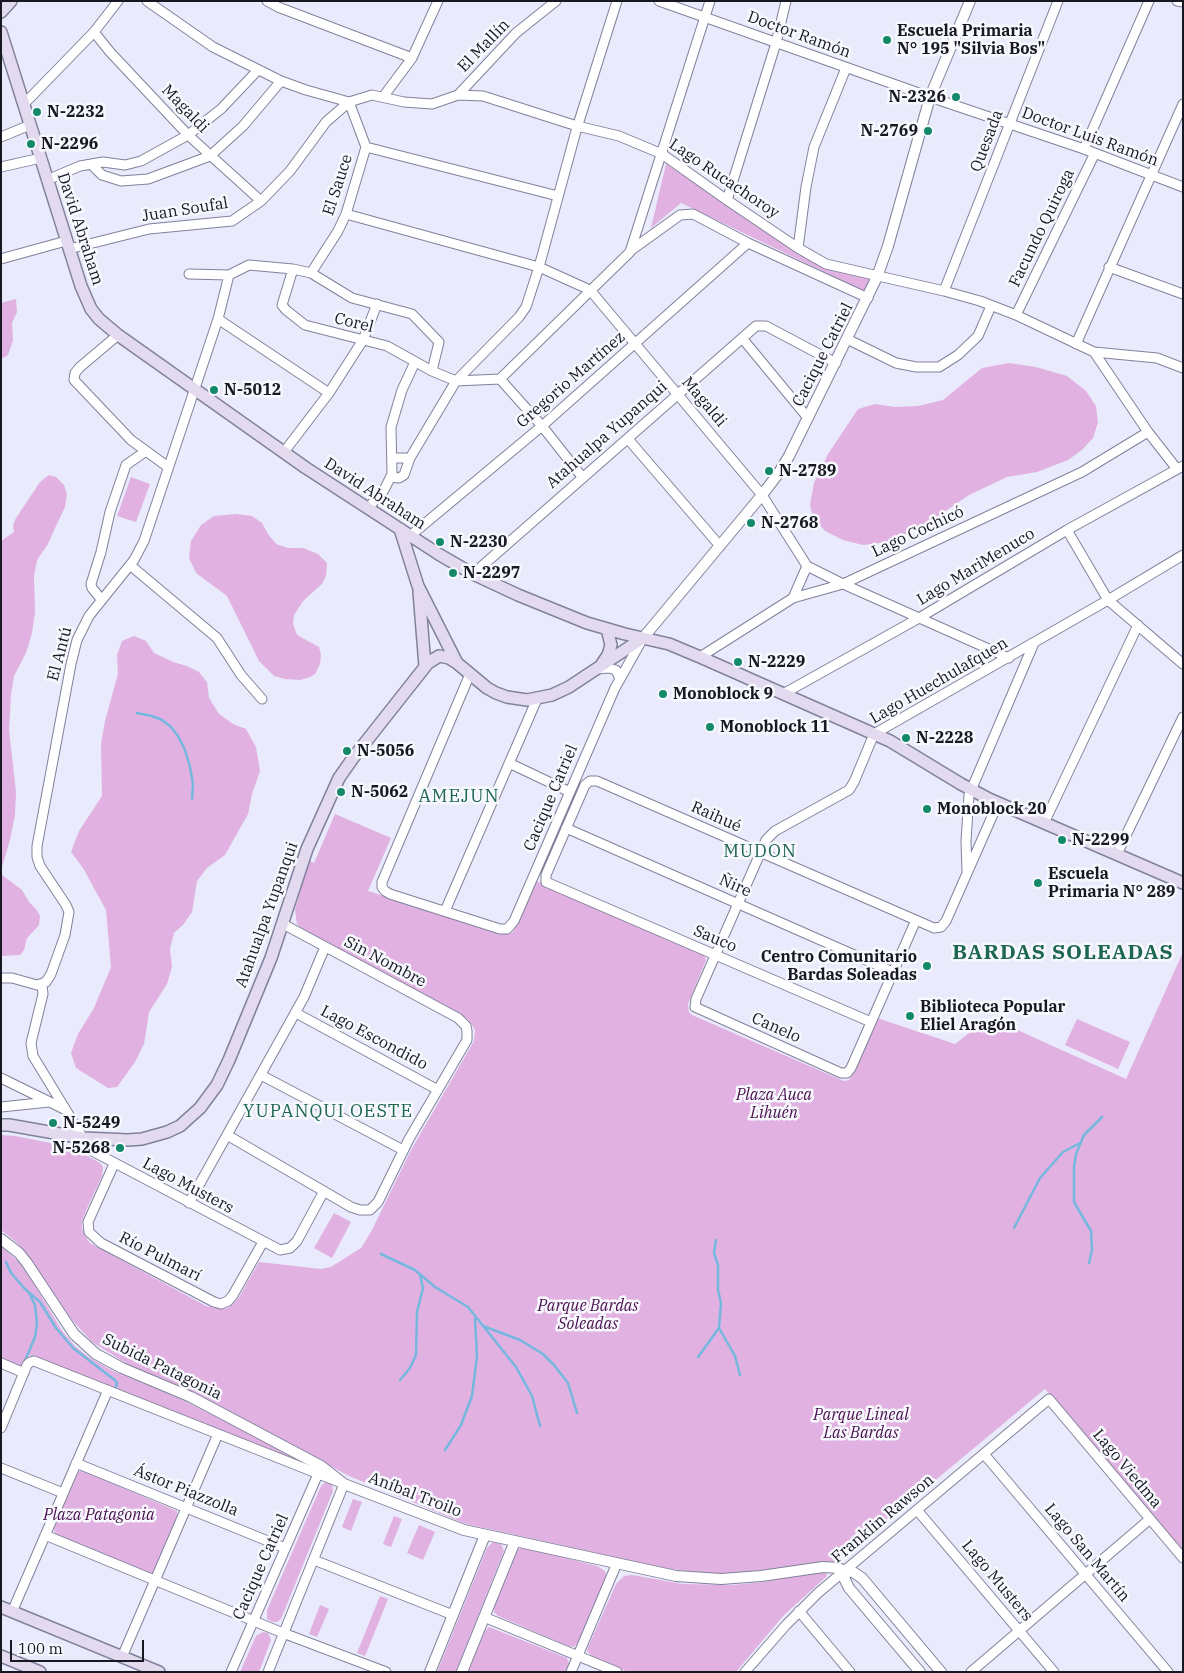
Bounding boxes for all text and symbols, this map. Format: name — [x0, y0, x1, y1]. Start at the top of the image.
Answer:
street label: Doctor Ramón — [745, 7, 853, 63]
street label: El Mallín — [454, 15, 514, 77]
place label: Escuela Primaria N° 195 "Silvia Bos" — [897, 21, 1045, 59]
marker: Escuela Primaria N° 195 "Silvia Bos" — [881, 34, 893, 46]
street label: Magaldi — [157, 81, 213, 137]
place label: N-2326 — [889, 87, 946, 107]
marker: N-2326 — [950, 91, 962, 103]
place label: N-2232 — [47, 102, 104, 122]
street label: Doctor Luis Ramón — [1019, 103, 1161, 171]
marker: N-2232 — [31, 106, 43, 118]
street label: Quesada — [966, 107, 1008, 175]
place label: N-2769 — [861, 121, 918, 141]
marker: N-2769 — [922, 125, 934, 137]
place label: N-2296 — [41, 134, 98, 154]
street label: Lago Rucachoroy — [665, 135, 783, 223]
marker: N-2296 — [25, 138, 37, 150]
street label: El Sauce — [319, 152, 357, 218]
street label: Facundo Quiroga — [1005, 166, 1079, 290]
street label: David Abraham — [53, 170, 107, 288]
street label: Juan Soufal — [140, 194, 230, 226]
street label: Cacique Catriel — [789, 300, 857, 410]
street label: Corel — [332, 309, 376, 337]
street label: Gregorio Martínez — [513, 328, 629, 432]
street label: Magaldi — [678, 373, 730, 431]
street label: Atahualpa Yupanqui — [543, 377, 671, 493]
place label: N-5012 — [224, 380, 281, 400]
marker: N-5012 — [208, 384, 220, 396]
street label: David Abraham — [321, 454, 429, 534]
place label: N-2789 — [779, 461, 836, 481]
marker: N-2789 — [763, 465, 775, 477]
street label: Lago Cochicó — [869, 502, 967, 562]
place label: N-2768 — [761, 513, 818, 533]
marker: N-2768 — [745, 517, 757, 529]
street label: Lago MariMenuco — [914, 524, 1038, 610]
place label: N-2230 — [450, 532, 507, 552]
marker: N-2230 — [434, 536, 446, 548]
place label: N-2297 — [463, 563, 520, 583]
marker: N-2297 — [447, 567, 459, 579]
street label: El Antú — [44, 625, 76, 683]
street label: Lago Huechulafquen — [867, 634, 1011, 728]
place label: N-2229 — [748, 652, 805, 672]
marker: N-2229 — [732, 656, 744, 668]
place label: Monoblock 9 — [673, 684, 773, 704]
marker: Monoblock 9 — [657, 688, 669, 700]
place label: Monoblock 11 — [720, 717, 830, 737]
marker: Monoblock 11 — [704, 721, 716, 733]
place label: N-2228 — [916, 728, 973, 748]
marker: N-2228 — [900, 732, 912, 744]
place label: N-5056 — [357, 741, 414, 761]
street label: Cacique Catriel — [520, 742, 582, 854]
marker: N-5056 — [341, 745, 353, 757]
place label: N-5062 — [351, 782, 408, 802]
marker: N-5062 — [335, 786, 347, 798]
district label: AMEJUN — [418, 786, 500, 808]
street label: Raihué — [688, 797, 744, 837]
place label: Monoblock 20 — [937, 799, 1047, 819]
marker: Monoblock 20 — [921, 803, 933, 815]
place label: N-2299 — [1072, 830, 1129, 850]
marker: N-2299 — [1056, 834, 1068, 846]
street label: Atahualpa Yupanqui — [232, 839, 302, 991]
district label: MUDON — [723, 841, 797, 863]
place label: Escuela Primaria N° 289 — [1048, 864, 1175, 902]
street label: Ñire — [716, 870, 754, 902]
marker: Escuela Primaria N° 289 — [1032, 877, 1044, 889]
street label: Sauco — [690, 921, 740, 957]
street label: Sin Nombre — [341, 932, 429, 992]
district label: BARDAS SOLEADAS — [950, 940, 1176, 966]
place label: Centro Comunitario Bardas Soleadas — [761, 947, 917, 985]
marker: Centro Comunitario Bardas Soleadas — [921, 960, 933, 972]
place label: Biblioteca Popular Eliel Aragón — [920, 997, 1065, 1035]
street label: Lago Escondido — [317, 1002, 431, 1074]
street label: Canelo — [749, 1009, 803, 1047]
marker: Biblioteca Popular Eliel Aragón — [904, 1010, 916, 1022]
park label: Plaza Auca Lihuén — [736, 1085, 812, 1123]
district label: YUPANQUI OESTE — [241, 1101, 415, 1123]
place label: N-5249 — [63, 1113, 120, 1133]
marker: N-5249 — [47, 1117, 59, 1129]
place label: N-5268 — [53, 1138, 110, 1158]
marker: N-5268 — [114, 1142, 126, 1154]
street label: Lago Musters — [139, 1154, 237, 1218]
street label: Río Pulmarí — [116, 1228, 204, 1286]
park label: Parque Bardas Soleadas — [538, 1296, 638, 1334]
street label: Subida Patagonia — [99, 1330, 225, 1404]
park label: Parque Lineal Las Bardas — [813, 1405, 909, 1443]
street label: Lago Viedma — [1088, 1426, 1166, 1512]
street label: Ástor Piazzolla — [131, 1461, 241, 1521]
street label: Aníbal Troilo — [366, 1468, 464, 1522]
street label: Franklin Rawson — [828, 1471, 938, 1567]
street label: Lago San Martín — [1040, 1500, 1134, 1606]
park label: Plaza Patagonia — [43, 1505, 155, 1525]
street label: Cacique Catriel — [229, 1511, 293, 1623]
street label: Lago Musters — [957, 1536, 1037, 1626]
scale bar — [12, 1630, 146, 1662]
text: 100 m — [18, 1639, 63, 1658]

